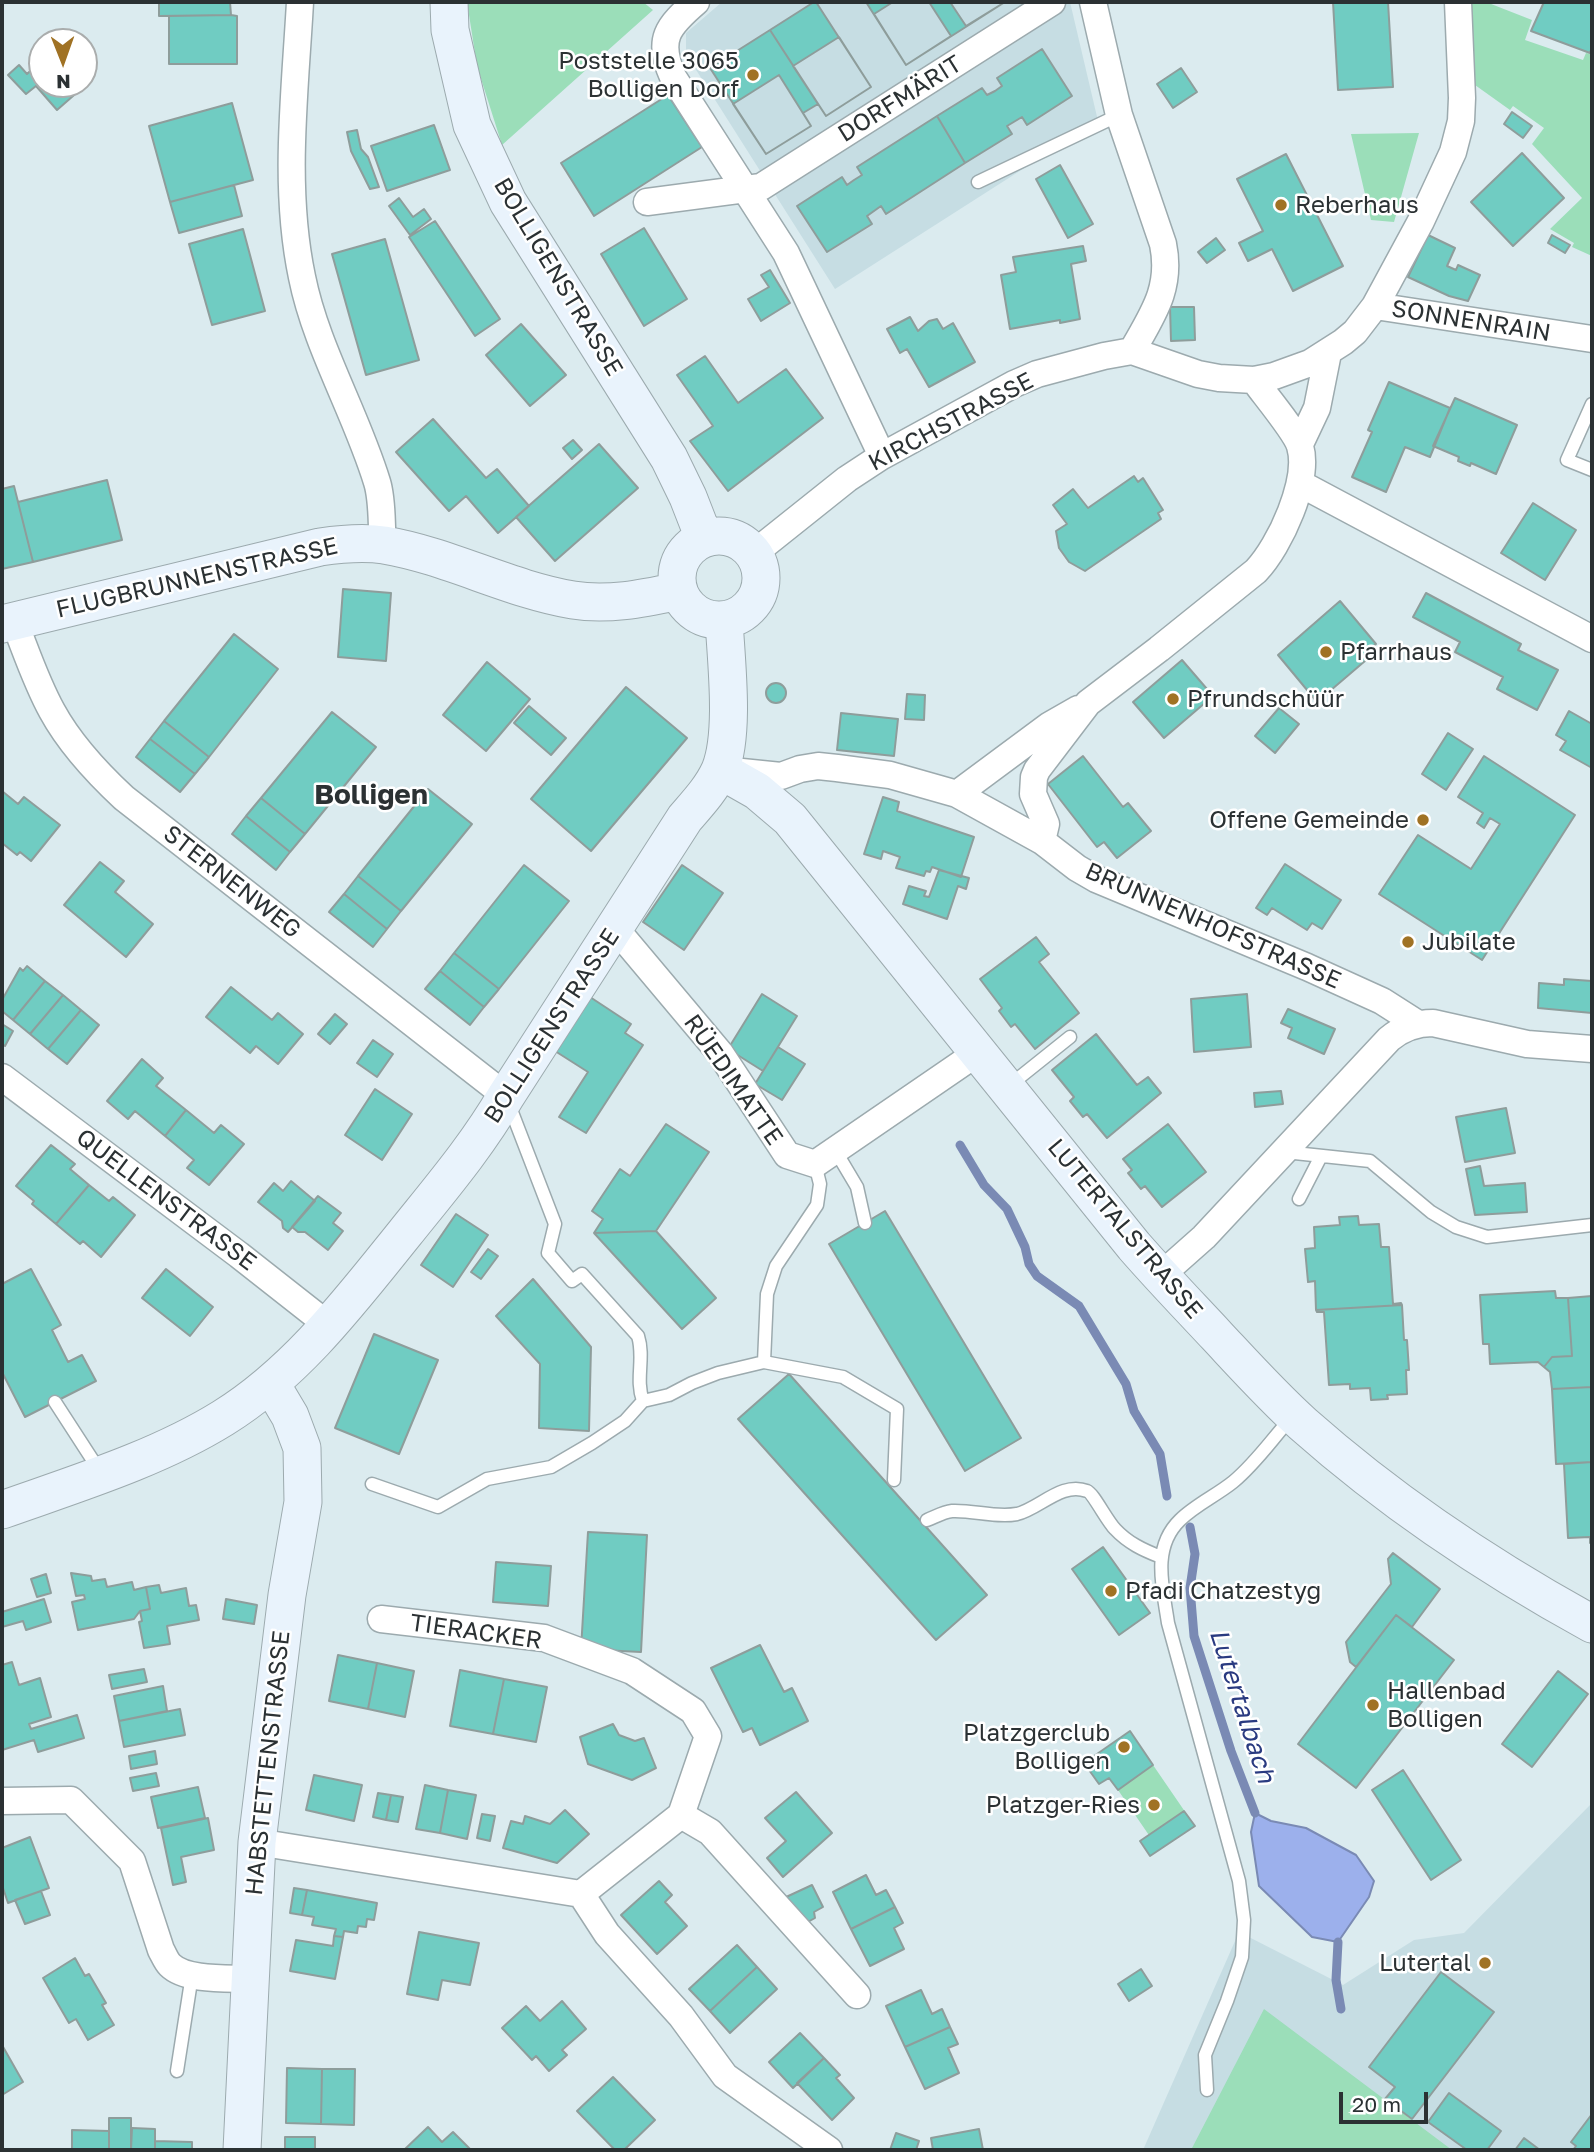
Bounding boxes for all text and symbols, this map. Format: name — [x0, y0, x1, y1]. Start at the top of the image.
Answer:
north arrow — [28, 28, 98, 98]
place label: Poststelle 3065 Bolligen Dorf — [558, 47, 739, 103]
street label: DORFMÄRIT — [833, 50, 967, 148]
marker: Poststelle 3065 Bolligen Dorf — [745, 67, 761, 83]
text: N — [56, 71, 71, 94]
street label: BOLLIGENSTRASSE — [487, 173, 629, 381]
place label: Reberhaus — [1295, 191, 1419, 219]
marker: Reberhaus — [1273, 197, 1289, 213]
street label: SONNENRAIN — [1389, 294, 1553, 348]
street label: KIRCHSTRASSE — [864, 366, 1038, 478]
street label: FLUGBRUNNENSTRASSE — [53, 532, 341, 624]
place label: Pfarrhaus — [1340, 638, 1452, 666]
marker: Pfarrhaus — [1318, 644, 1334, 660]
place label: Pfrundschüür — [1187, 685, 1344, 713]
marker: Pfrundschüür — [1165, 691, 1181, 707]
district label: Bolligen — [314, 778, 428, 812]
place label: Offene Gemeinde — [1209, 806, 1409, 834]
marker: Offene Gemeinde — [1415, 812, 1431, 828]
street label: STERNENWEG — [158, 819, 306, 945]
street label: BRUNNENHOFSTRASSE — [1081, 857, 1345, 995]
street label: BOLLIGENSTRASSE — [478, 923, 626, 1129]
place label: Jubilate — [1422, 928, 1516, 956]
marker: Jubilate — [1400, 934, 1416, 950]
street label: RÜEDIMATTE — [677, 1009, 789, 1151]
street label: QUELLENSTRASSE — [70, 1123, 262, 1277]
street label: LUTERTALSTRASSE — [1041, 1133, 1209, 1325]
place label: Pfadi Chatzestyg — [1125, 1577, 1321, 1605]
marker: Pfadi Chatzestyg — [1103, 1583, 1119, 1599]
street label: TIERACKER — [408, 1608, 544, 1656]
water label: Lutertalbach — [1202, 1625, 1282, 1787]
street label: HABSTETTENSTRASSE — [240, 1629, 296, 1897]
place label: Hallenbad Bolligen — [1387, 1677, 1506, 1733]
marker: Hallenbad Bolligen — [1365, 1697, 1381, 1713]
place label: Platzgerclub Bolligen — [963, 1719, 1110, 1775]
marker: Platzgerclub Bolligen — [1116, 1739, 1132, 1755]
place label: Platzger-Ries — [986, 1791, 1140, 1819]
marker: Platzger-Ries — [1146, 1797, 1162, 1813]
place label: Lutertal — [1379, 1949, 1471, 1977]
marker: Lutertal — [1477, 1955, 1493, 1971]
scale bar — [1342, 2078, 1431, 2122]
text: 20 m — [1352, 2091, 1401, 2117]

